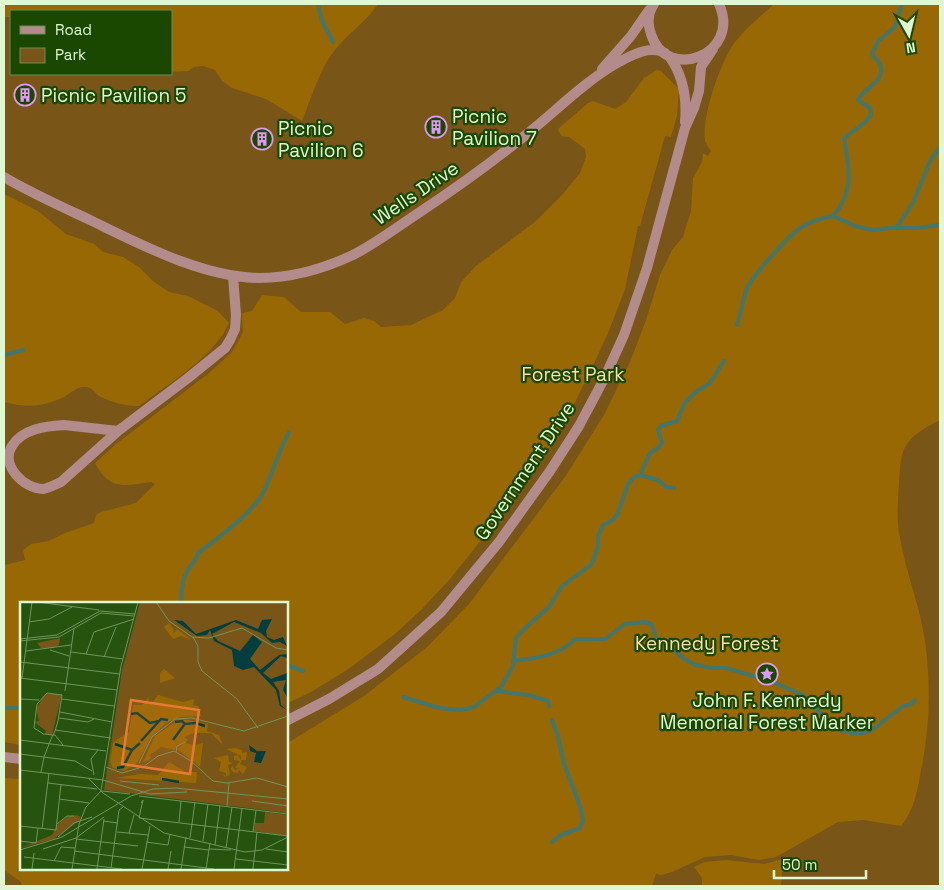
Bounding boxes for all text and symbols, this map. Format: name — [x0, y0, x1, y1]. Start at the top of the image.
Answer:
legend — [10, 10, 172, 75]
north arrow — [884, 10, 934, 60]
text: Road — [55, 20, 92, 39]
text: N — [905, 38, 917, 57]
text: Park — [55, 45, 86, 64]
building icon: Picnic Pavilion 5 — [13, 83, 37, 107]
place label: Picnic Pavilion 5 — [41, 83, 186, 108]
place label: Picnic Pavilion 7 — [452, 104, 537, 151]
building icon: Picnic Pavilion 7 — [424, 115, 448, 139]
place label: Picnic Pavilion 6 — [278, 116, 364, 163]
building icon: Picnic Pavilion 6 — [250, 127, 274, 151]
street label: Wells Drive — [369, 155, 463, 231]
park label: Forest Park — [522, 362, 624, 387]
street label: Government Drive — [469, 397, 581, 545]
inset map — [20, 602, 288, 870]
park label: Kennedy Forest — [635, 631, 779, 656]
place icon: John F. Kennedy Memorial Forest Marker — [755, 662, 779, 686]
place label: John F. Kennedy Memorial Forest Marker — [660, 688, 874, 735]
scale bar — [774, 848, 866, 880]
text: 50 m — [782, 855, 817, 874]

